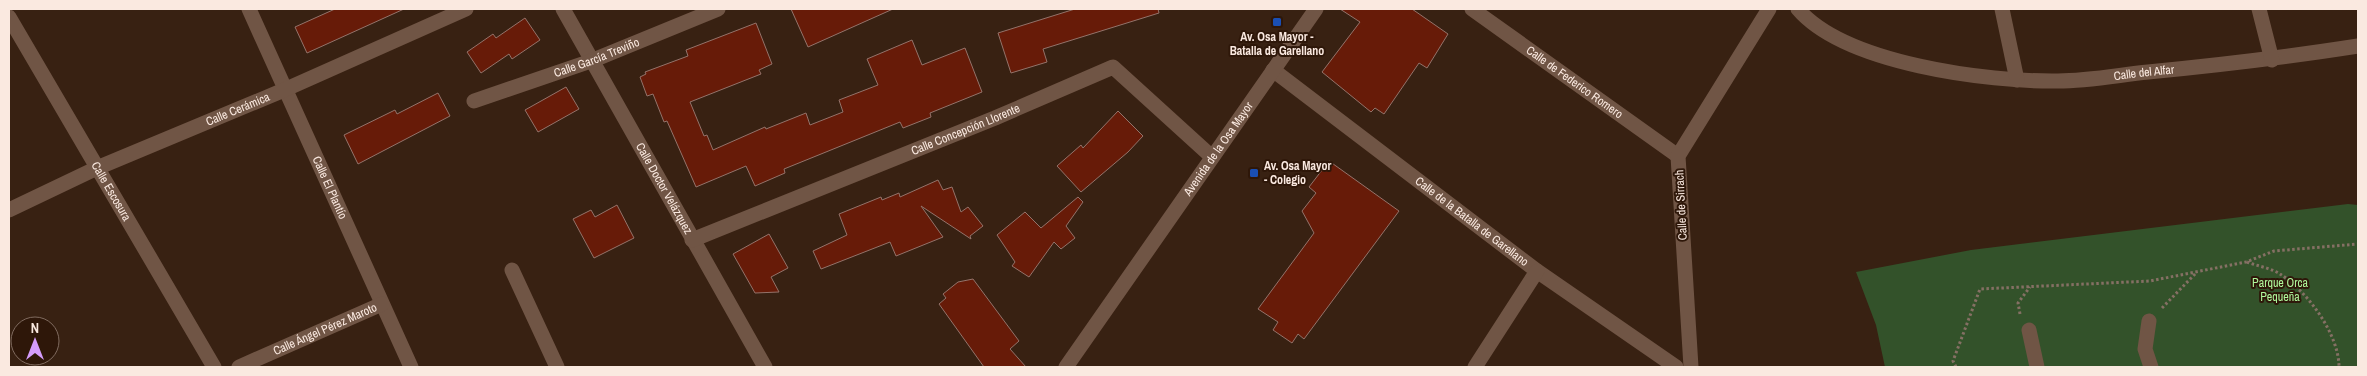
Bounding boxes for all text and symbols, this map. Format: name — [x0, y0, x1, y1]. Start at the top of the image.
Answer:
marker: Av. Osa Mayor - Batalla de Garellano — [1271, 16, 1283, 28]
place label: Av. Osa Mayor - Batalla de Garellano — [1230, 29, 1324, 59]
street label: Calle García Treviño — [552, 34, 642, 81]
street label: Calle de Federico Romero — [1523, 42, 1626, 122]
street label: Calle del Alfar — [2113, 61, 2176, 84]
street label: Calle Cerámica — [203, 89, 273, 130]
street label: Avenida de la Osa Mayor — [1179, 98, 1257, 200]
street label: Calle Concepción Llorente — [909, 100, 1022, 159]
street label: Calle Doctor Velázquez — [632, 140, 696, 237]
street label: Calle El Plantío — [309, 154, 351, 222]
place label: Av. Osa Mayor - Colegio — [1264, 158, 1331, 188]
street label: Calle Escosura — [87, 159, 135, 224]
marker: Av. Osa Mayor - Colegio — [1248, 167, 1260, 179]
street label: Calle de Sirrach — [1671, 169, 1691, 241]
street label: Calle de la Batalla de Garellano — [1412, 173, 1532, 270]
park label: Parque Orca Pequeña — [2252, 275, 2308, 305]
street label: Calle Ángel Pérez Maroto — [271, 299, 379, 359]
north arrow — [10, 316, 60, 366]
text: N — [31, 319, 39, 337]

